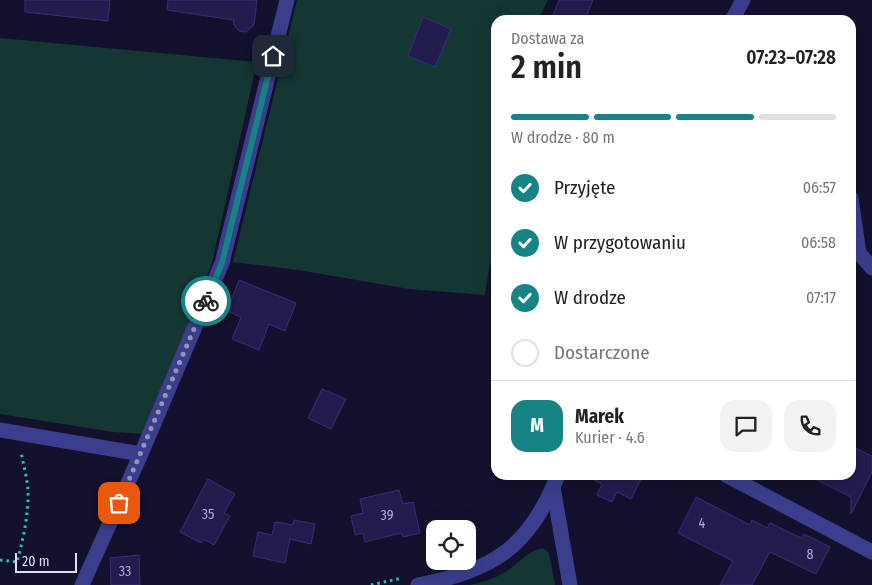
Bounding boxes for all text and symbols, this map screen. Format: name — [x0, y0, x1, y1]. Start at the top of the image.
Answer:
text: Dostawa za — [511, 29, 584, 48]
pin — [252, 35, 294, 77]
icon: home — [259, 42, 287, 70]
text: 07:23–07:28 — [746, 46, 836, 69]
text: 2 min — [511, 48, 582, 86]
text: W drodze · 80 m — [511, 128, 615, 147]
icon: check — [511, 174, 539, 202]
text: Przyjęte — [554, 176, 615, 199]
text: 06:57 — [803, 178, 836, 197]
icon: check — [511, 229, 539, 257]
text: W przygotowaniu — [554, 231, 686, 254]
text: 06:58 — [801, 233, 836, 252]
courier — [181, 276, 231, 326]
icon: check — [511, 284, 539, 312]
text: W drodze — [554, 286, 626, 309]
icon: bike — [192, 287, 220, 315]
text: 07:17 — [806, 288, 836, 307]
text: Dostarczone — [554, 341, 650, 364]
button: chat — [720, 400, 772, 452]
button: phone — [784, 400, 836, 452]
text: Marek — [575, 405, 624, 428]
text: M — [530, 414, 544, 437]
text: Kurier · 4.6 — [575, 428, 645, 447]
pin — [98, 482, 140, 524]
icon: bag — [105, 489, 133, 517]
house number: 35 — [202, 506, 214, 523]
house number: 39 — [381, 507, 394, 524]
house number: 4 — [699, 515, 706, 532]
map controls — [426, 520, 476, 570]
button: locate — [426, 520, 476, 570]
house number: 8 — [807, 546, 814, 563]
scale bar — [15, 550, 78, 573]
text: 20 m — [22, 553, 50, 570]
house number: 33 — [119, 563, 131, 580]

